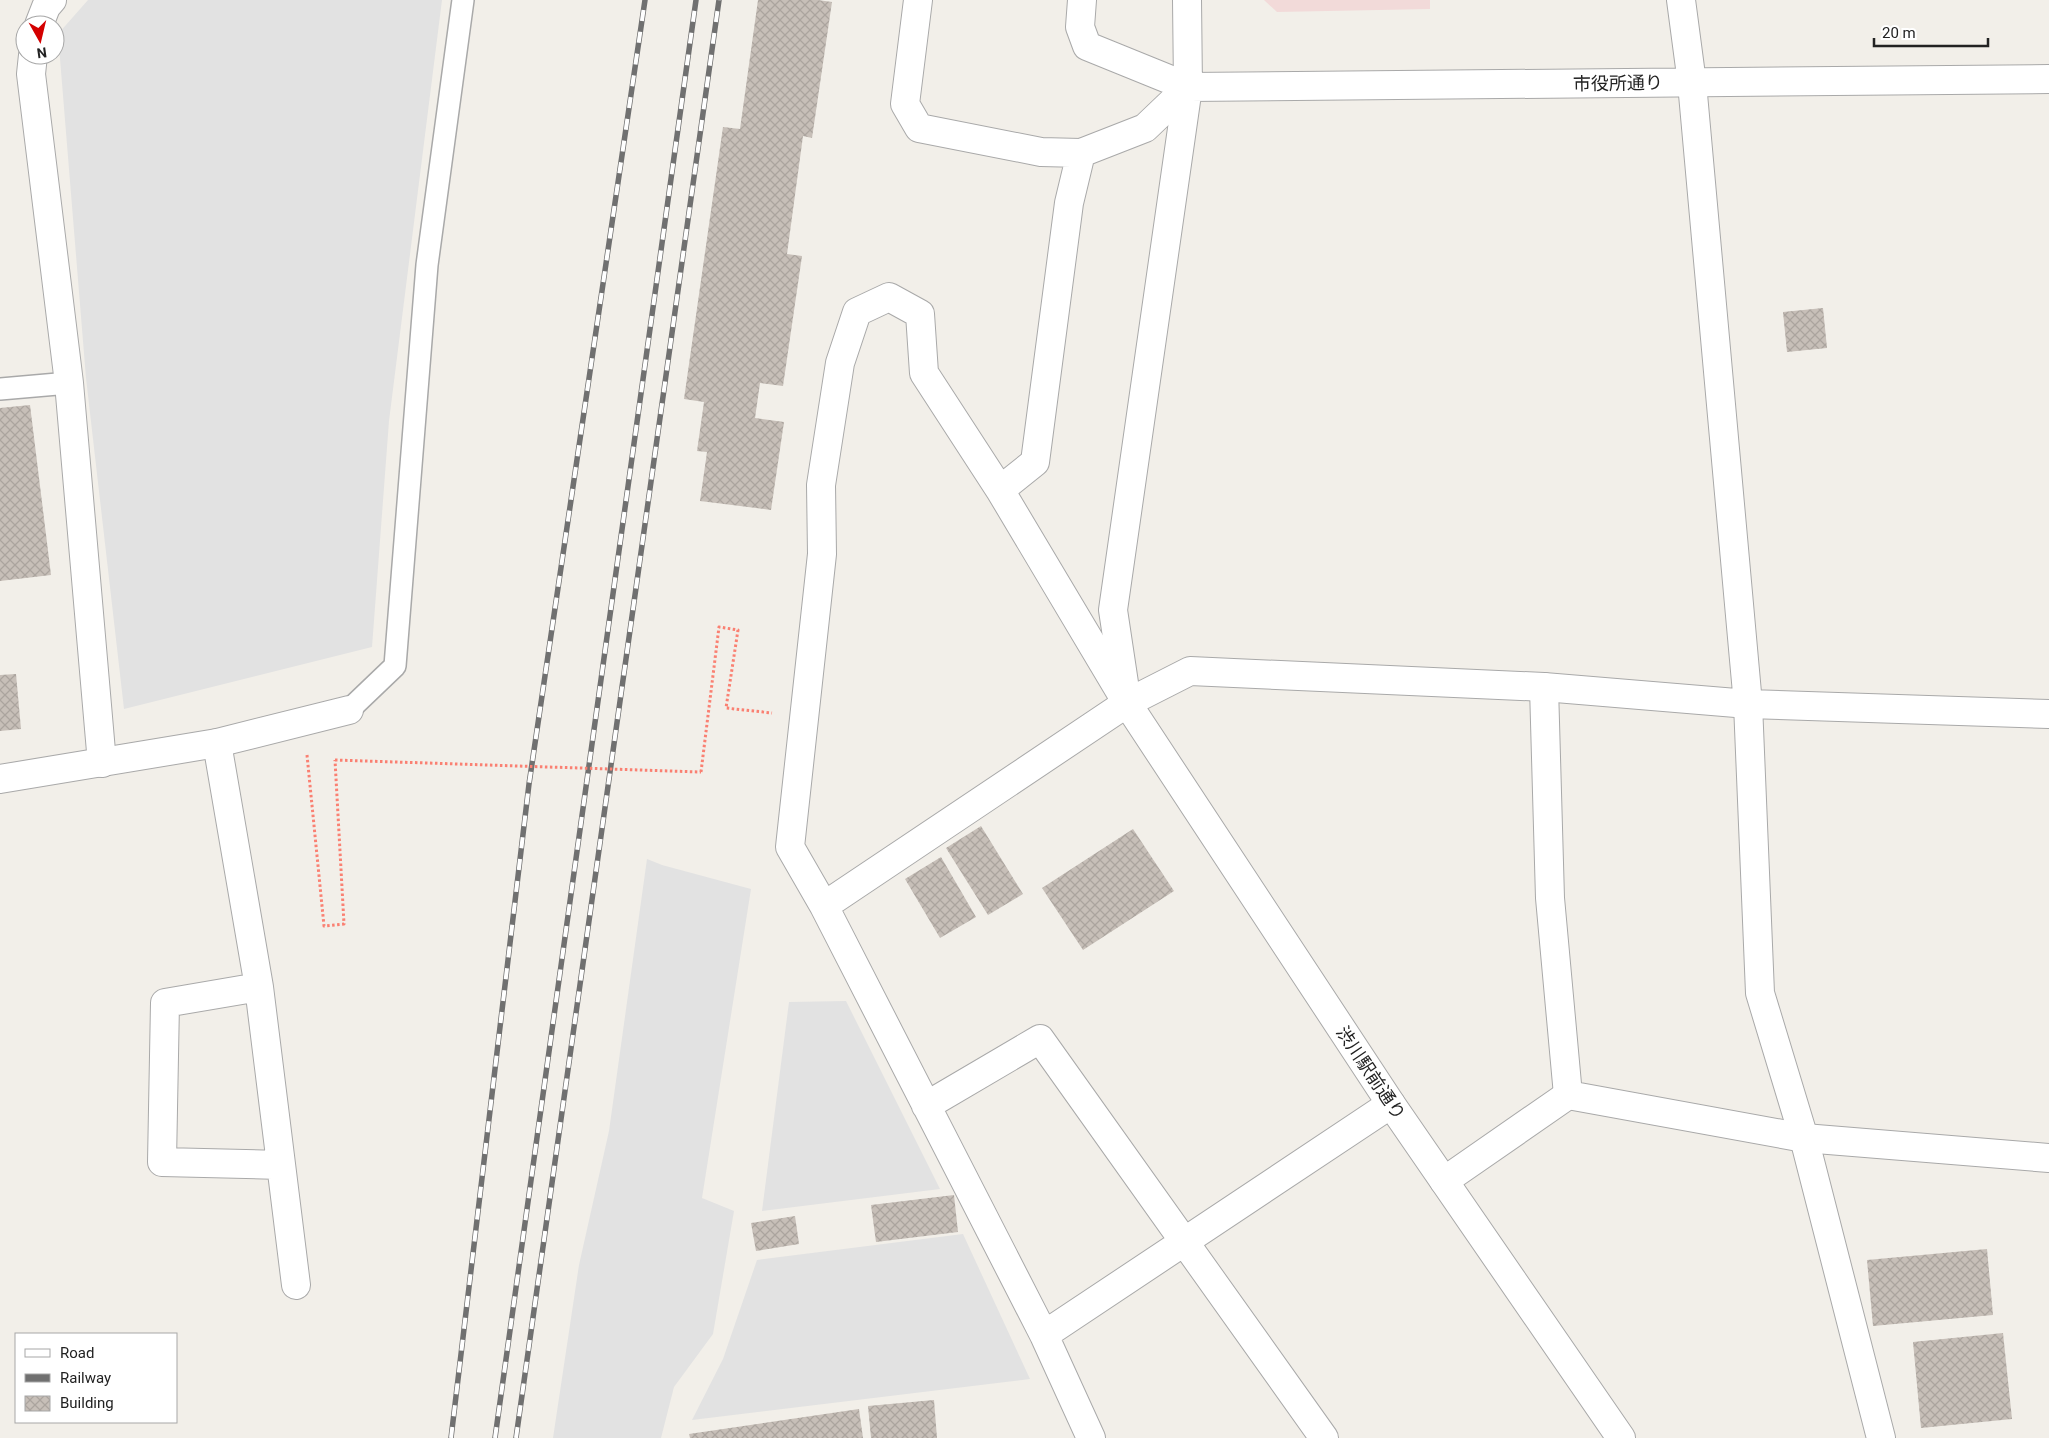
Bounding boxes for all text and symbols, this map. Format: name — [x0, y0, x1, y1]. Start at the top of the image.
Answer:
north arrow — [15, 15, 65, 65]
scale bar — [1874, 15, 1988, 47]
text: 20 m — [1882, 24, 1916, 42]
text: N — [36, 44, 48, 61]
street label: 市役所通り — [1573, 72, 1663, 94]
street label: 渋川駅前通り — [1332, 1022, 1410, 1124]
legend — [15, 1333, 178, 1423]
text: Road — [60, 1344, 94, 1362]
text: Railway — [60, 1369, 111, 1387]
text: Building — [60, 1394, 114, 1412]

